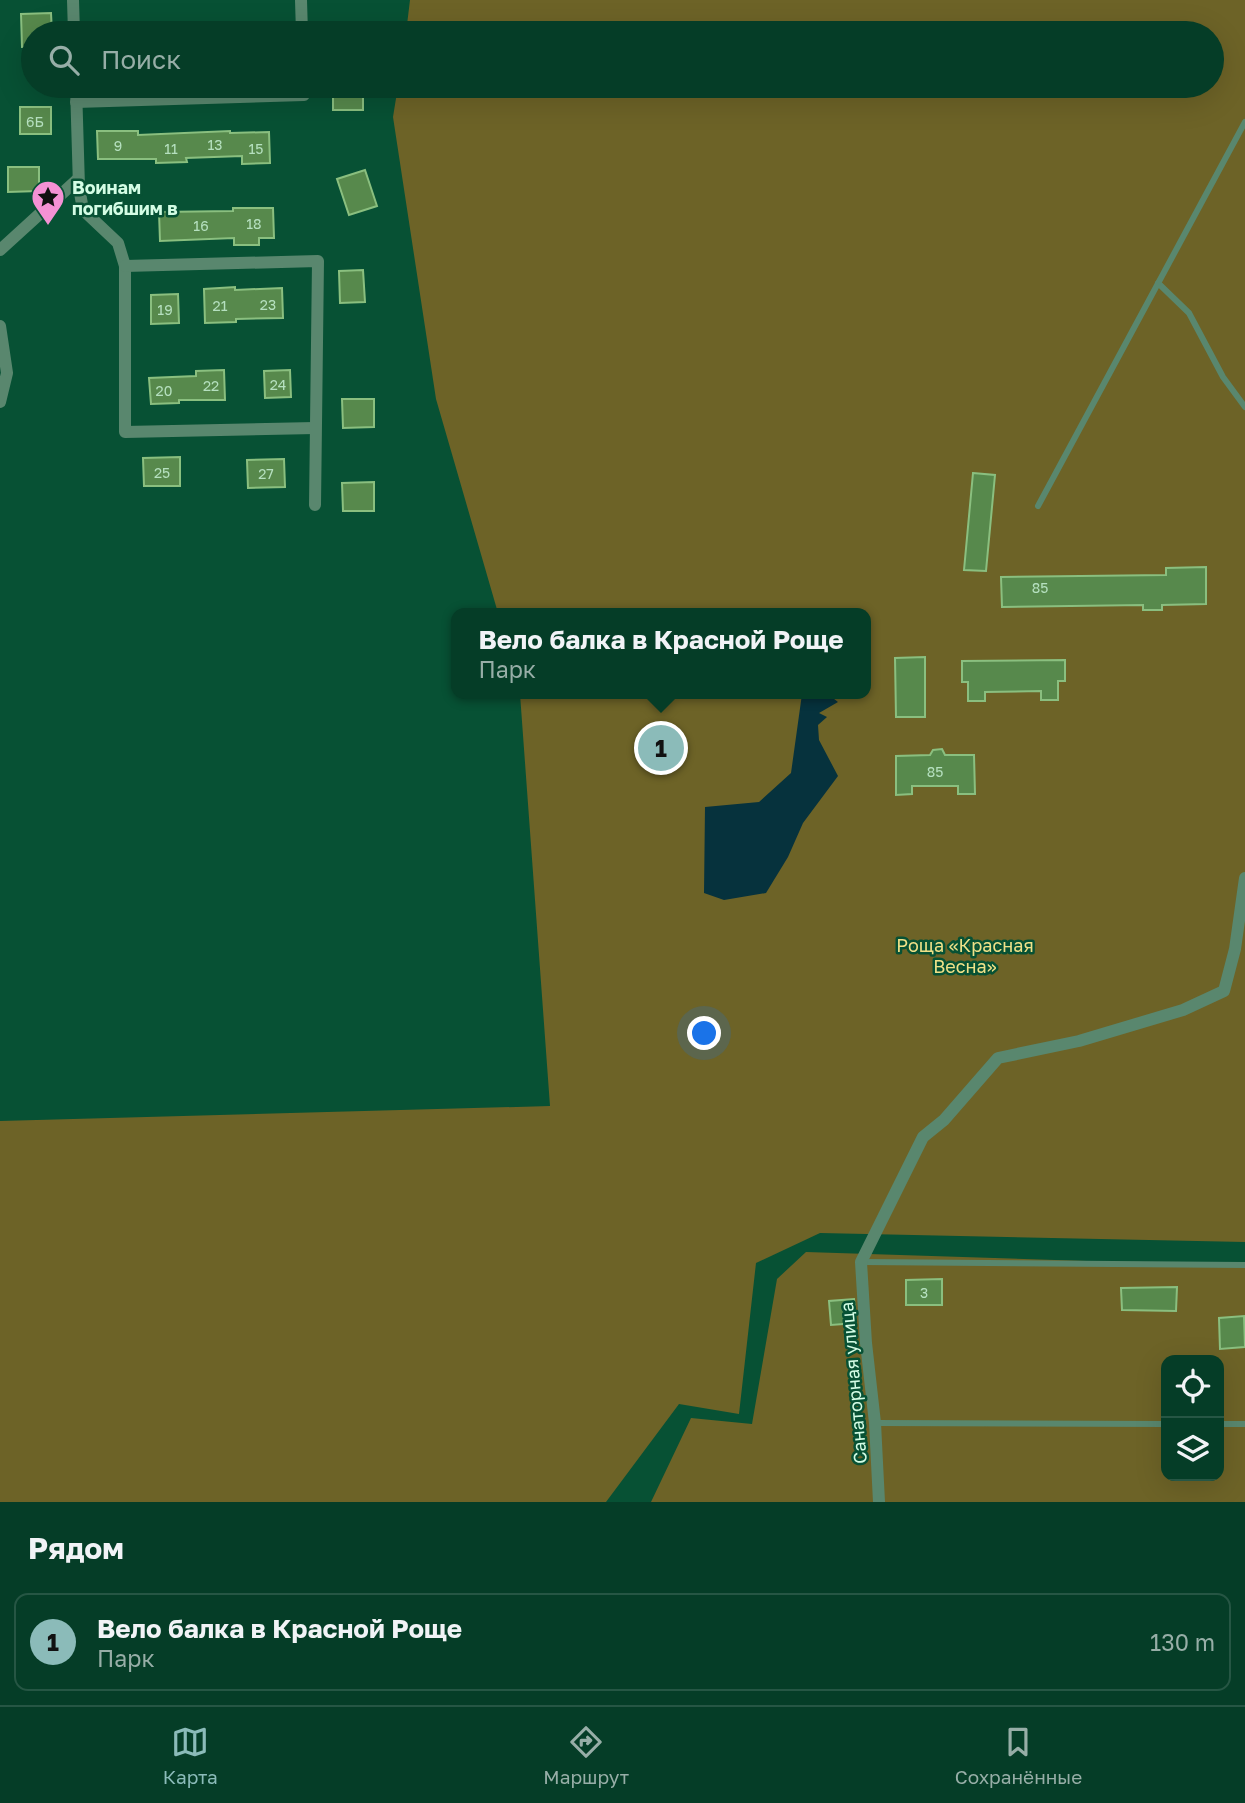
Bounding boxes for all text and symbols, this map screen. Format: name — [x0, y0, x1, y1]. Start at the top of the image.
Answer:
search box — [21, 21, 1224, 98]
icon: search — [45, 41, 83, 79]
text: Поиск — [101, 44, 181, 75]
house number: 6Б — [26, 113, 44, 130]
house number: 13 — [208, 136, 222, 153]
house number: 9 — [114, 137, 122, 154]
house number: 11 — [164, 140, 178, 157]
house number: 15 — [249, 140, 263, 157]
place label: Воинам погибшим в — [72, 176, 178, 219]
place icon: Воинам погибшим в — [29, 178, 67, 227]
house number: 18 — [246, 215, 262, 232]
house number: 16 — [193, 217, 209, 234]
house number: 23 — [260, 296, 276, 313]
house number: 21 — [213, 297, 228, 314]
house number: 19 — [157, 301, 173, 318]
house number: 24 — [270, 376, 286, 393]
house number: 22 — [203, 377, 219, 394]
house number: 20 — [156, 382, 172, 399]
house number: 25 — [154, 464, 170, 481]
house number: 27 — [258, 465, 274, 482]
house number: 85 — [1032, 579, 1048, 596]
popup — [451, 608, 871, 699]
text: Вело балка в Красной Роще — [478, 624, 844, 655]
text: Парк — [478, 655, 536, 683]
pin: 1 — [638, 722, 684, 774]
house number: 85 — [927, 763, 943, 780]
park label: Роща «Красная Весна» — [896, 934, 1034, 977]
your location — [687, 1016, 721, 1050]
house number: 3 — [920, 1284, 928, 1301]
street label: Санаторная улица — [835, 1301, 871, 1465]
map controls — [1161, 1355, 1224, 1481]
button: locate — [1161, 1355, 1224, 1418]
button: layers — [1161, 1418, 1224, 1481]
text: Рядом — [28, 1530, 124, 1566]
text: Вело балка в Красной Роще — [97, 1613, 462, 1644]
text: 1 — [47, 1628, 59, 1656]
text: 130 m — [1150, 1628, 1215, 1656]
text: Парк — [97, 1644, 155, 1672]
tab: Карта — [163, 1723, 218, 1788]
tab: Маршрут — [543, 1723, 629, 1788]
tab: Сохранённые — [955, 1723, 1082, 1788]

